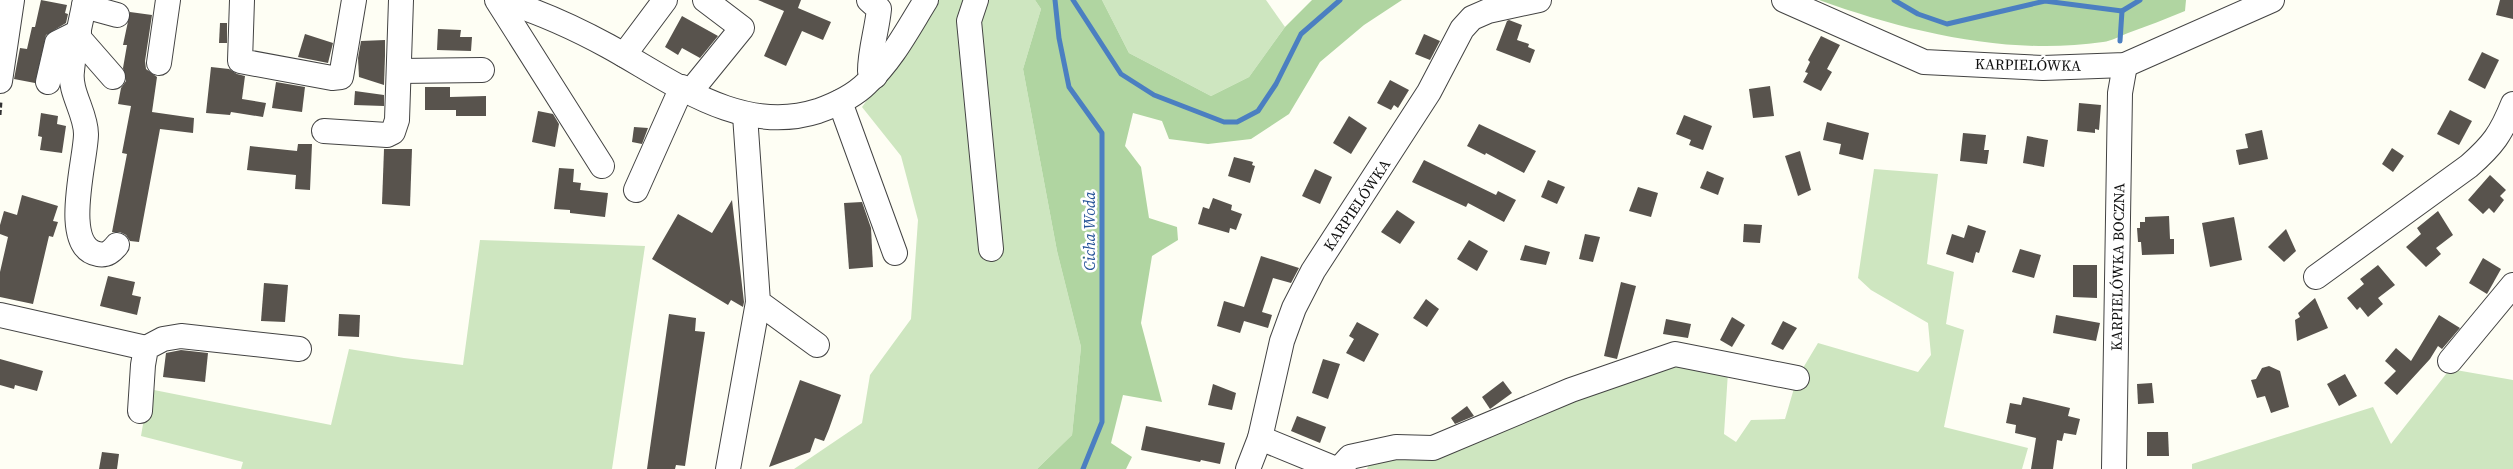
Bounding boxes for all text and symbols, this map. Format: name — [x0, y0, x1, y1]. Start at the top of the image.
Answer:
street label: KARPIELÓWKA — [1975, 53, 2081, 76]
street label: KARPIELÓWKA — [1318, 155, 1395, 255]
street label: KARPIELÓWKA BOCZNA — [2106, 183, 2129, 351]
water label: Cicha Woda — [1078, 191, 1100, 271]

